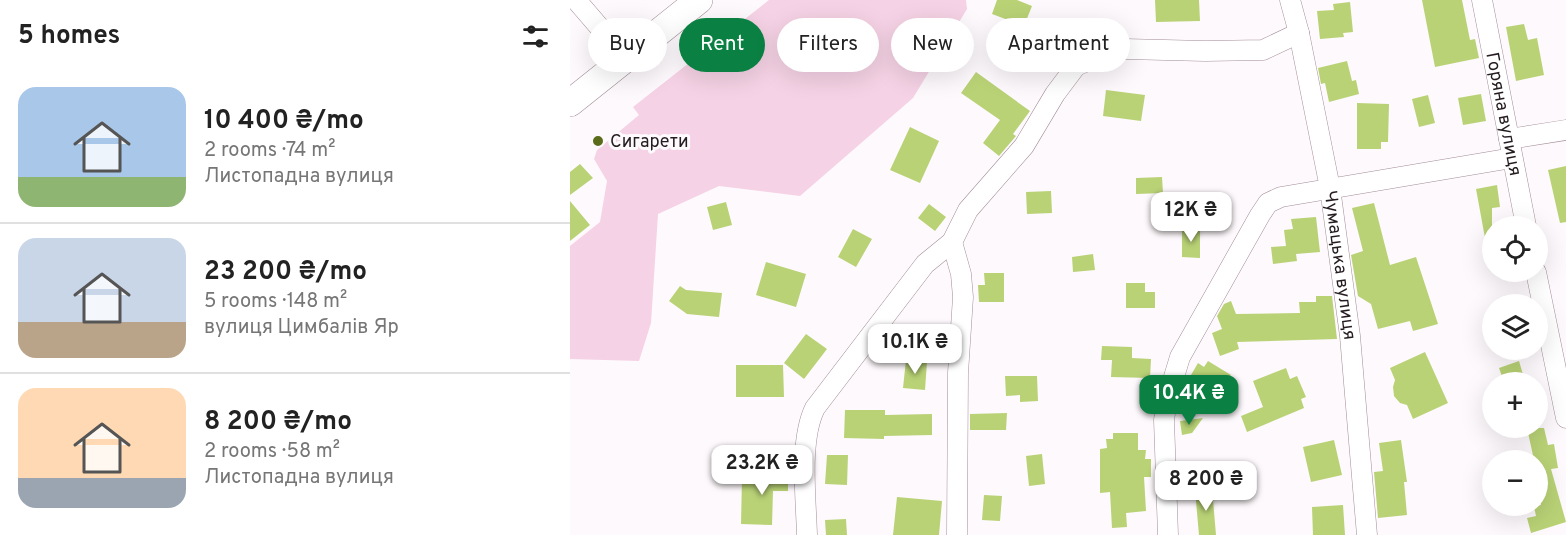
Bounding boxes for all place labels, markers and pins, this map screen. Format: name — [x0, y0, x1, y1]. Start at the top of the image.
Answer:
place label: Сигарети — [610, 131, 689, 154]
marker: Сигарети — [591, 134, 605, 148]
pin: 12K ₴ — [1149, 192, 1233, 243]
pin: 10.1K ₴ — [860, 324, 970, 375]
pin: 10.4K ₴ — [1134, 375, 1244, 426]
pin: 23.2K ₴ — [707, 445, 817, 496]
pin: 8 200 ₴ — [1151, 461, 1261, 512]

